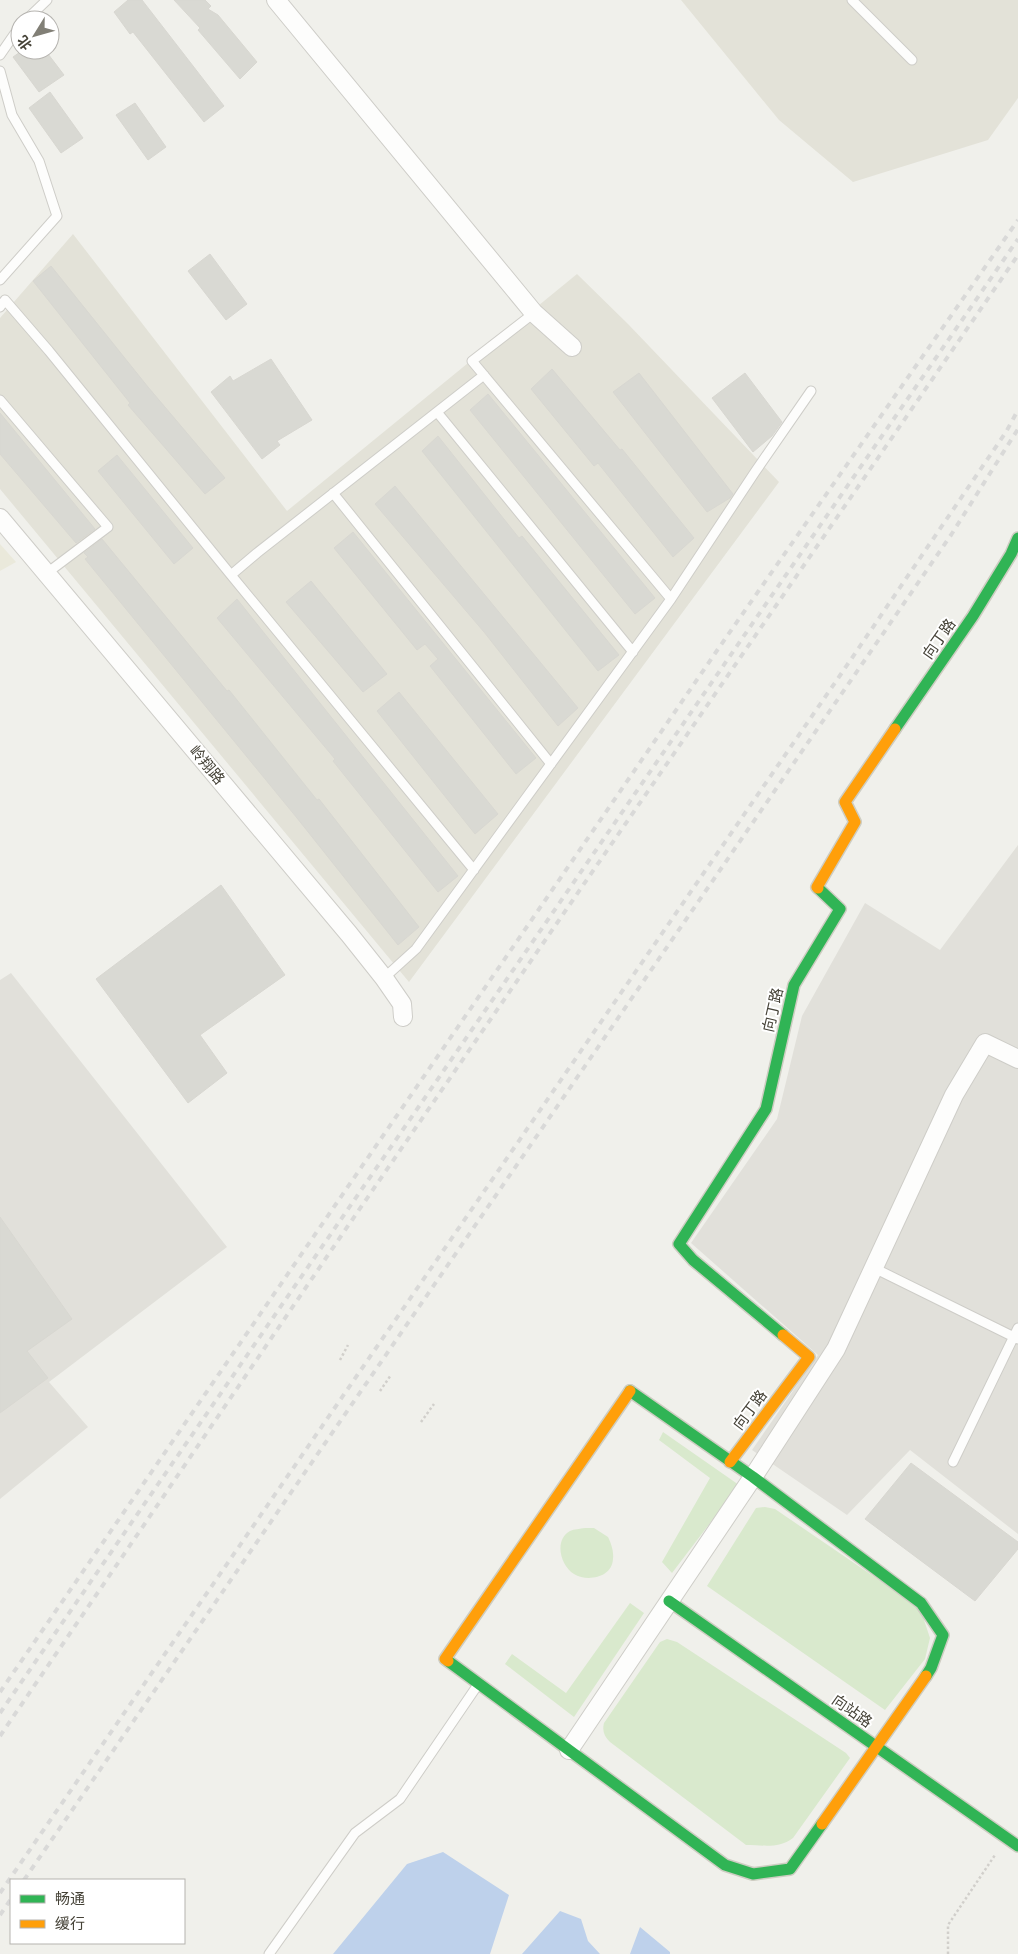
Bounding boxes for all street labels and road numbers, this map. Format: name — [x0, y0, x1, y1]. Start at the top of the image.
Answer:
street label: 向丁路 — [919, 615, 959, 663]
street label: 岭翔路 — [186, 742, 228, 788]
street label: 向丁路 — [759, 986, 787, 1034]
street label: 向丁路 — [729, 1387, 771, 1433]
street label: 向站路 — [828, 1691, 876, 1731]

